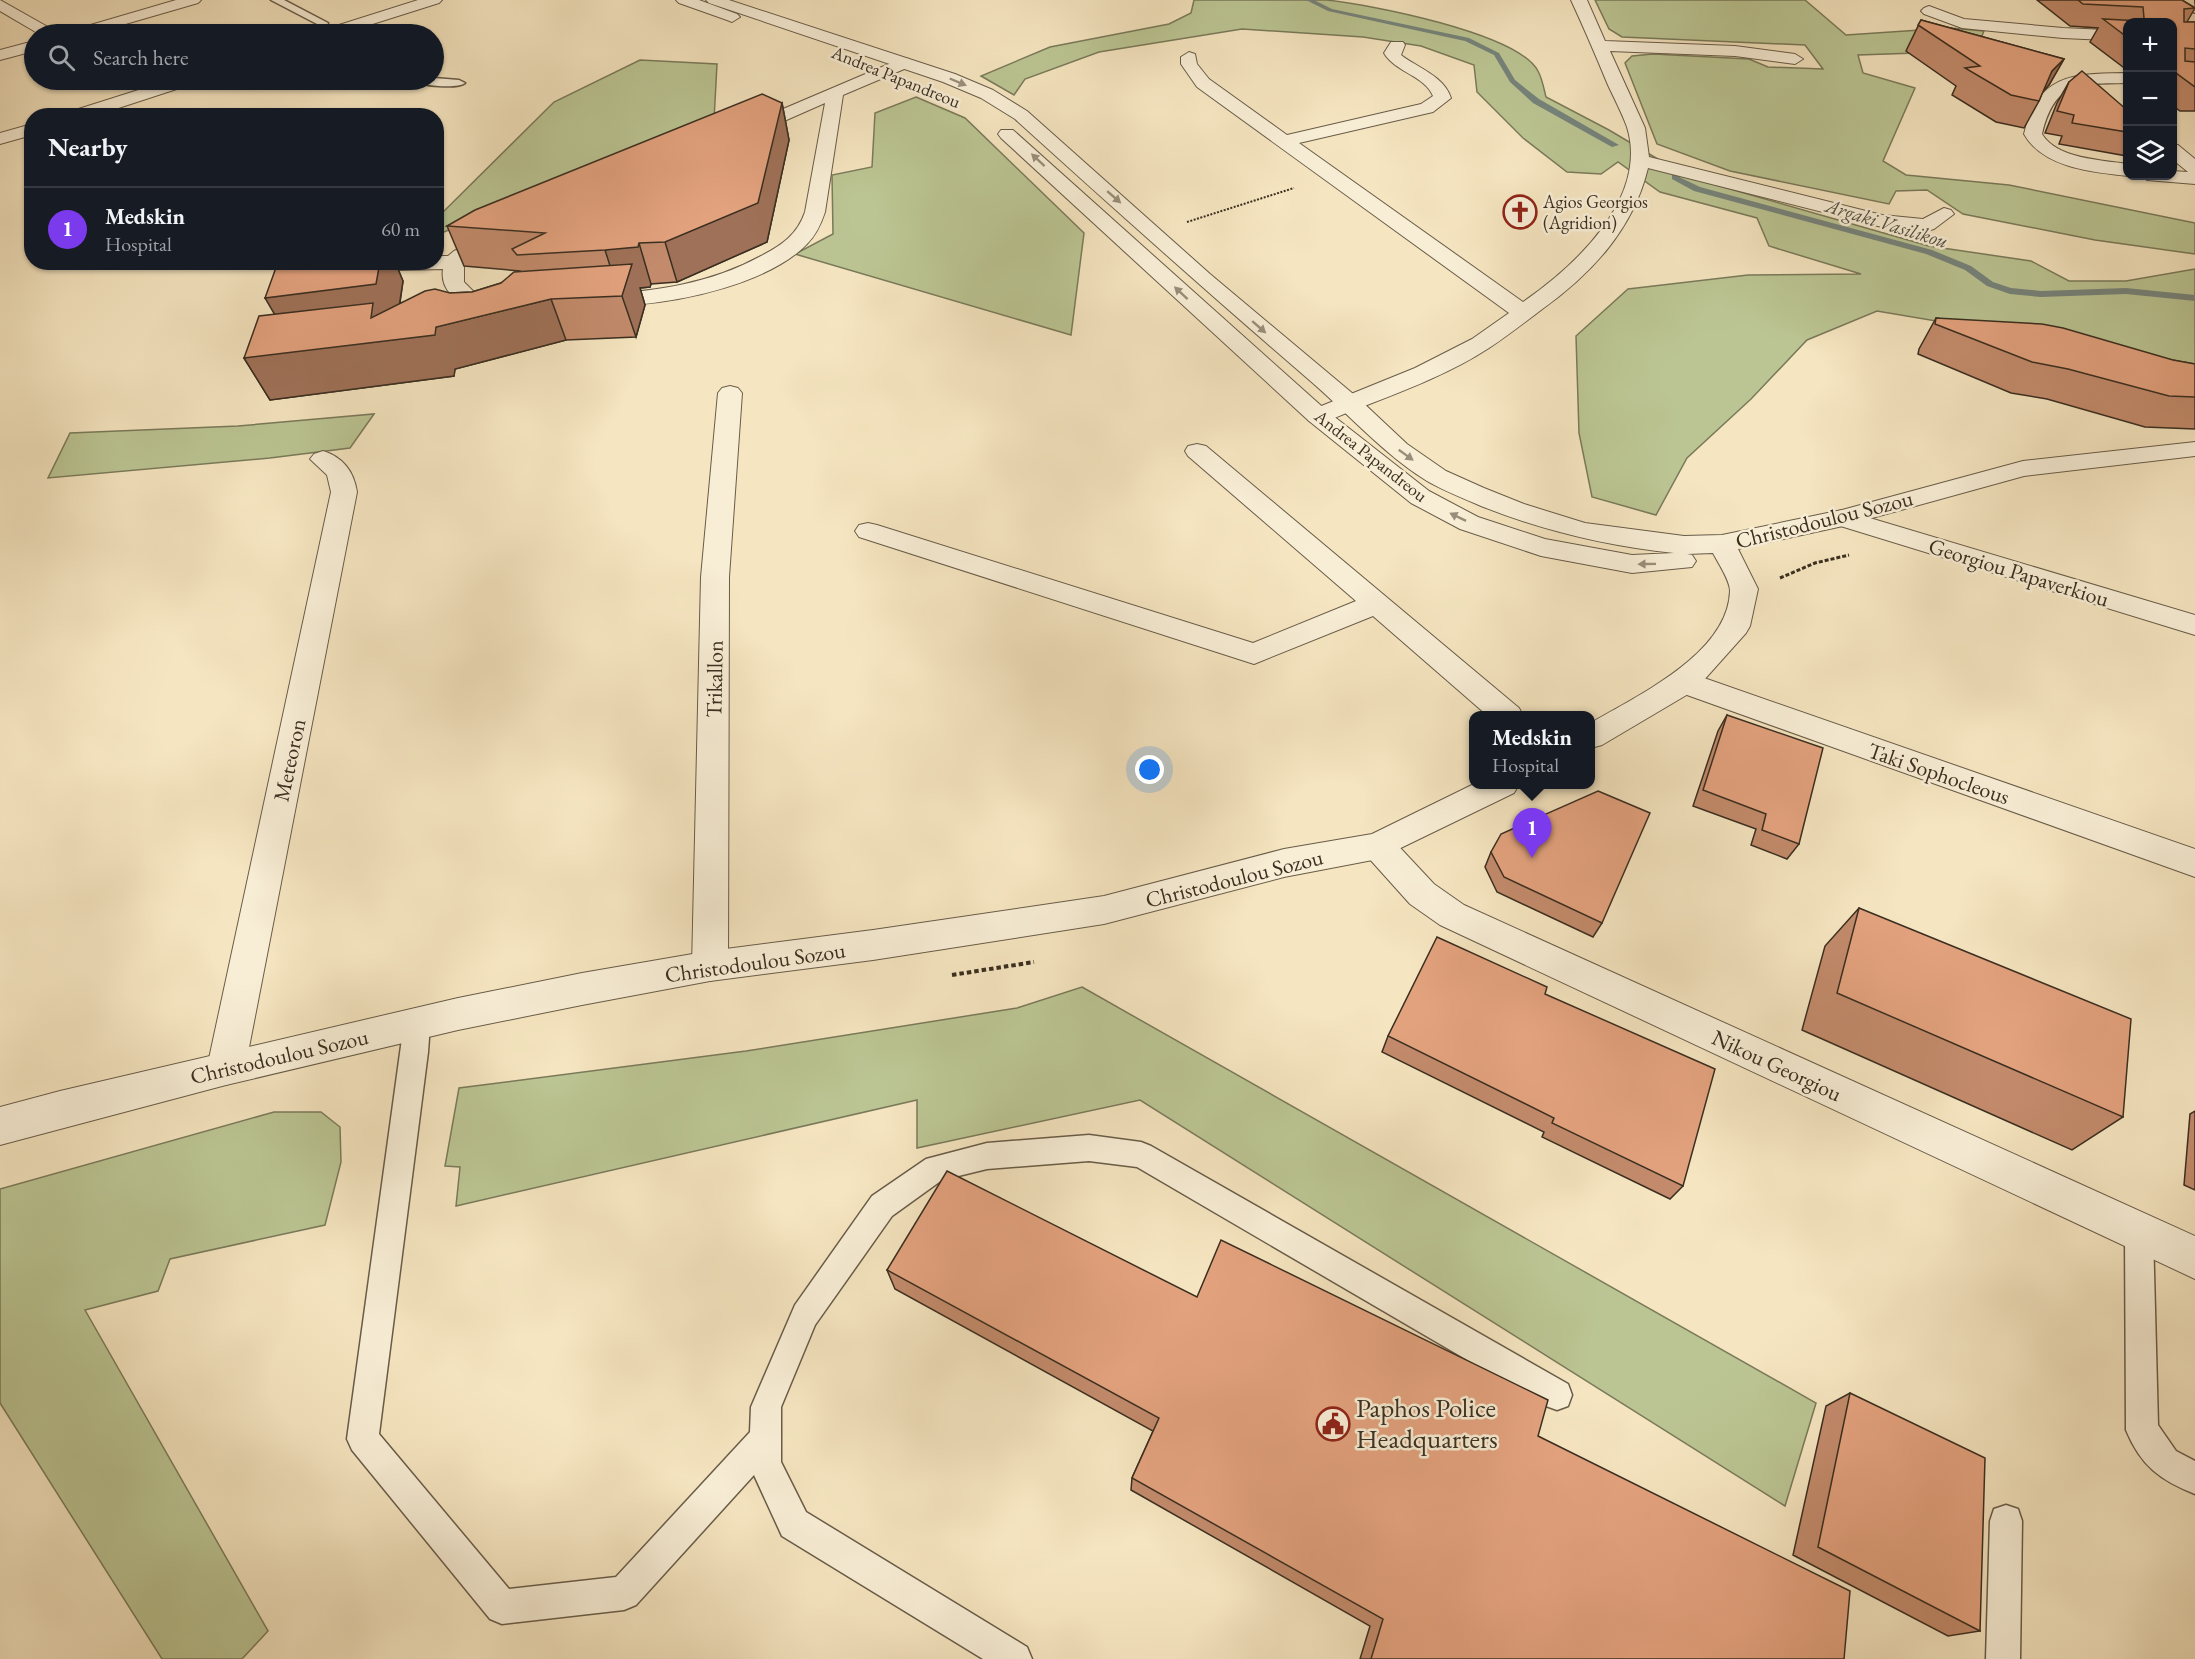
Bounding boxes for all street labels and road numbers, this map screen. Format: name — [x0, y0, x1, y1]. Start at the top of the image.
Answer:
street label: Andrea Papandreou — [827, 40, 965, 113]
street label: Andrea Papandreou — [1309, 404, 1433, 507]
street label: Christodoulou Sozou — [1732, 483, 1916, 556]
street label: Georgiou Papaverkiou — [1925, 531, 2113, 614]
street label: Trikallon — [699, 640, 730, 718]
street label: Meteoron — [267, 716, 312, 804]
street label: Taki Sophocleous — [1864, 736, 2013, 811]
street label: Christodoulou Sozou — [1142, 842, 1326, 915]
street label: Christodoulou Sozou — [663, 935, 848, 990]
street label: Christodoulou Sozou — [187, 1022, 371, 1091]
street label: Nikou Georgiou — [1707, 1023, 1847, 1108]

